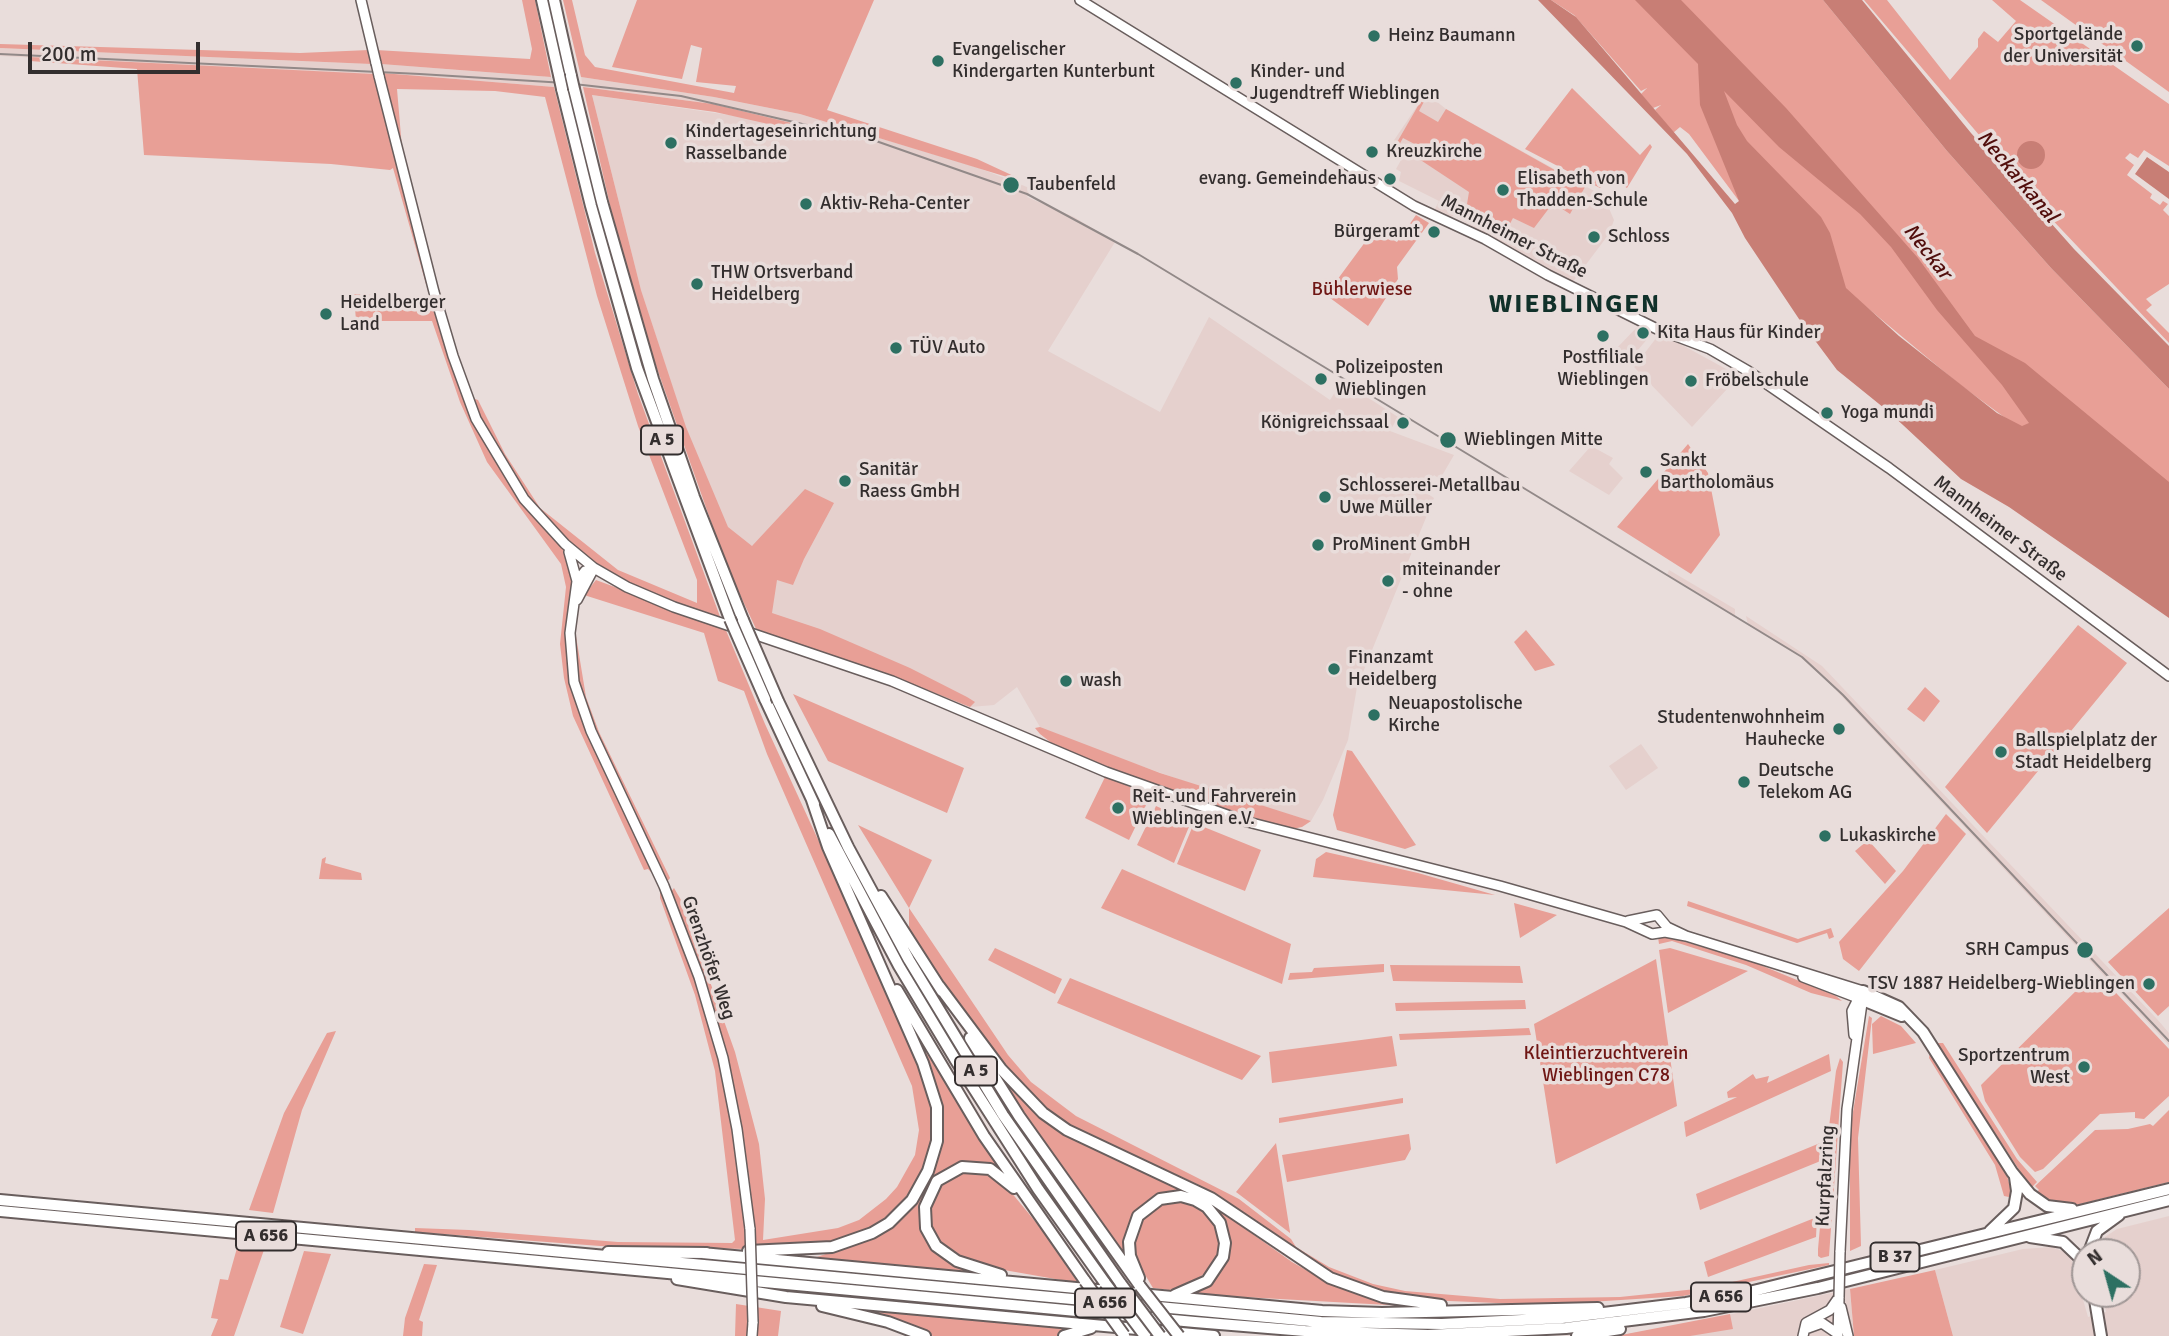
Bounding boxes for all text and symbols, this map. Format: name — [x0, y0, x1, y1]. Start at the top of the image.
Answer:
place label: Sportgelände der Universität — [2003, 24, 2123, 68]
place label: Heinz Baumann — [1388, 25, 1516, 47]
scale bar — [32, 28, 203, 72]
marker: Heinz Baumann — [1366, 28, 1382, 44]
marker: Sportgelände der Universität — [2129, 38, 2145, 54]
place label: Evangelischer Kindergarten Kunterbunt — [952, 39, 1155, 83]
text: 200 m — [41, 41, 96, 67]
marker: Evangelischer Kindergarten Kunterbunt — [930, 53, 946, 69]
place label: Kinder- und Jugendtreff Wieblingen — [1250, 61, 1440, 105]
marker: Kinder- und Jugendtreff Wieblingen — [1228, 75, 1244, 91]
place label: Kindertageseinrichtung Rasselbande — [685, 121, 877, 165]
water label: Neckarkanal — [1971, 126, 2063, 228]
marker: Kindertageseinrichtung Rasselbande — [663, 135, 679, 151]
place label: Kreuzkirche — [1386, 141, 1482, 163]
marker: Kreuzkirche — [1364, 144, 1380, 160]
place label: evang. Gemeindehaus — [1199, 168, 1376, 190]
place label: Elisabeth von Thadden-Schule — [1517, 168, 1648, 212]
marker: evang. Gemeindehaus — [1382, 171, 1398, 187]
place label: Taubenfeld — [1027, 174, 1116, 196]
marker: Taubenfeld — [1001, 175, 1021, 195]
marker: Elisabeth von Thadden-Schule — [1495, 182, 1511, 198]
street label: Mannheimer Straße — [1437, 190, 1591, 284]
place label: Aktiv-Reha-Center — [820, 193, 970, 215]
marker: Aktiv-Reha-Center — [798, 196, 814, 212]
water label: Neckar — [1897, 219, 1957, 285]
place label: Bürgeramt — [1333, 221, 1420, 243]
marker: Bürgeramt — [1426, 224, 1442, 240]
place label: Schloss — [1608, 226, 1670, 248]
marker: Schloss — [1586, 229, 1602, 245]
place label: THW Ortsverband Heidelberg — [711, 262, 853, 306]
marker: THW Ortsverband Heidelberg — [689, 276, 705, 292]
park label: Bühlerwiese — [1312, 279, 1412, 301]
district label: WIEBLINGEN — [1490, 289, 1660, 321]
place label: Heidelberger Land — [340, 292, 446, 336]
marker: Heidelberger Land — [318, 306, 334, 322]
place label: Kita Haus für Kinder — [1657, 322, 1821, 344]
marker: Kita Haus für Kinder — [1635, 325, 1651, 341]
marker: Postfiliale Wieblingen — [1595, 328, 1611, 344]
place label: TÜV Auto — [910, 337, 985, 359]
marker: TÜV Auto — [888, 340, 904, 356]
place label: Postfiliale Wieblingen — [1557, 347, 1649, 391]
place label: Polizeiposten Wieblingen — [1335, 357, 1443, 401]
place label: Fröbelschule — [1705, 370, 1809, 392]
marker: Polizeiposten Wieblingen — [1313, 371, 1329, 387]
marker: Fröbelschule — [1683, 373, 1699, 389]
place label: Yoga mundi — [1841, 402, 1934, 424]
marker: Yoga mundi — [1819, 405, 1835, 421]
place label: Königreichssaal — [1261, 412, 1389, 434]
marker: Königreichssaal — [1395, 415, 1411, 431]
road number: A 5 — [641, 426, 683, 454]
place label: Wieblingen Mitte — [1464, 429, 1603, 451]
marker: Wieblingen Mitte — [1438, 430, 1458, 450]
place label: Sankt Bartholomäus — [1660, 450, 1774, 494]
place label: Sanitär Raess GmbH — [859, 459, 960, 503]
marker: Sankt Bartholomäus — [1638, 464, 1654, 480]
street label: Mannheimer Straße — [1929, 471, 2071, 587]
marker: Sanitär Raess GmbH — [837, 473, 853, 489]
place label: Schlosserei-Metallbau Uwe Müller — [1339, 475, 1520, 519]
marker: Schlosserei-Metallbau Uwe Müller — [1317, 489, 1333, 505]
place label: ProMinent GmbH — [1332, 534, 1471, 556]
marker: ProMinent GmbH — [1310, 537, 1326, 553]
place label: miteinander - ohne — [1402, 559, 1500, 603]
marker: miteinander - ohne — [1380, 573, 1396, 589]
place label: Finanzamt Heidelberg — [1348, 647, 1437, 691]
marker: Finanzamt Heidelberg — [1326, 661, 1342, 677]
place label: wash — [1080, 670, 1122, 692]
marker: wash — [1058, 673, 1074, 689]
place label: Neuapostolische Kirche — [1388, 693, 1523, 737]
marker: Neuapostolische Kirche — [1366, 707, 1382, 723]
place label: Studentenwohnheim Hauhecke — [1657, 707, 1825, 751]
marker: Studentenwohnheim Hauhecke — [1831, 721, 1847, 737]
place label: Ballspielplatz der Stadt Heidelberg — [2015, 730, 2157, 774]
marker: Ballspielplatz der Stadt Heidelberg — [1993, 744, 2009, 760]
place label: Deutsche Telekom AG — [1758, 760, 1852, 804]
marker: Deutsche Telekom AG — [1736, 774, 1752, 790]
place label: Reit- und Fahrverein Wieblingen e.V. — [1132, 786, 1297, 830]
marker: Reit- und Fahrverein Wieblingen e.V. — [1110, 800, 1126, 816]
place label: Lukaskirche — [1839, 825, 1936, 847]
marker: Lukaskirche — [1817, 828, 1833, 844]
street label: Grenzhöfer Weg — [676, 893, 740, 1023]
place label: SRH Campus — [1965, 939, 2069, 961]
marker: SRH Campus — [2075, 940, 2095, 960]
place label: TSV 1887 Heidelberg-Wieblingen — [1868, 973, 2135, 995]
marker: TSV 1887 Heidelberg-Wieblingen — [2141, 976, 2157, 992]
park label: Kleintierzuchtverein Wieblingen C78 — [1524, 1043, 1688, 1087]
place label: Sportzentrum West — [1958, 1045, 2070, 1089]
road number: A 5 — [955, 1056, 997, 1086]
marker: Sportzentrum West — [2076, 1059, 2092, 1075]
street label: Kurpfalzring — [1812, 1125, 1840, 1227]
road number: A 656 — [236, 1222, 296, 1251]
north arrow — [2071, 1238, 2141, 1308]
road number: B 37 — [1870, 1242, 1920, 1272]
text: N — [2082, 1244, 2107, 1271]
road number: A 656 — [1691, 1282, 1751, 1312]
road number: A 656 — [1075, 1288, 1135, 1318]

